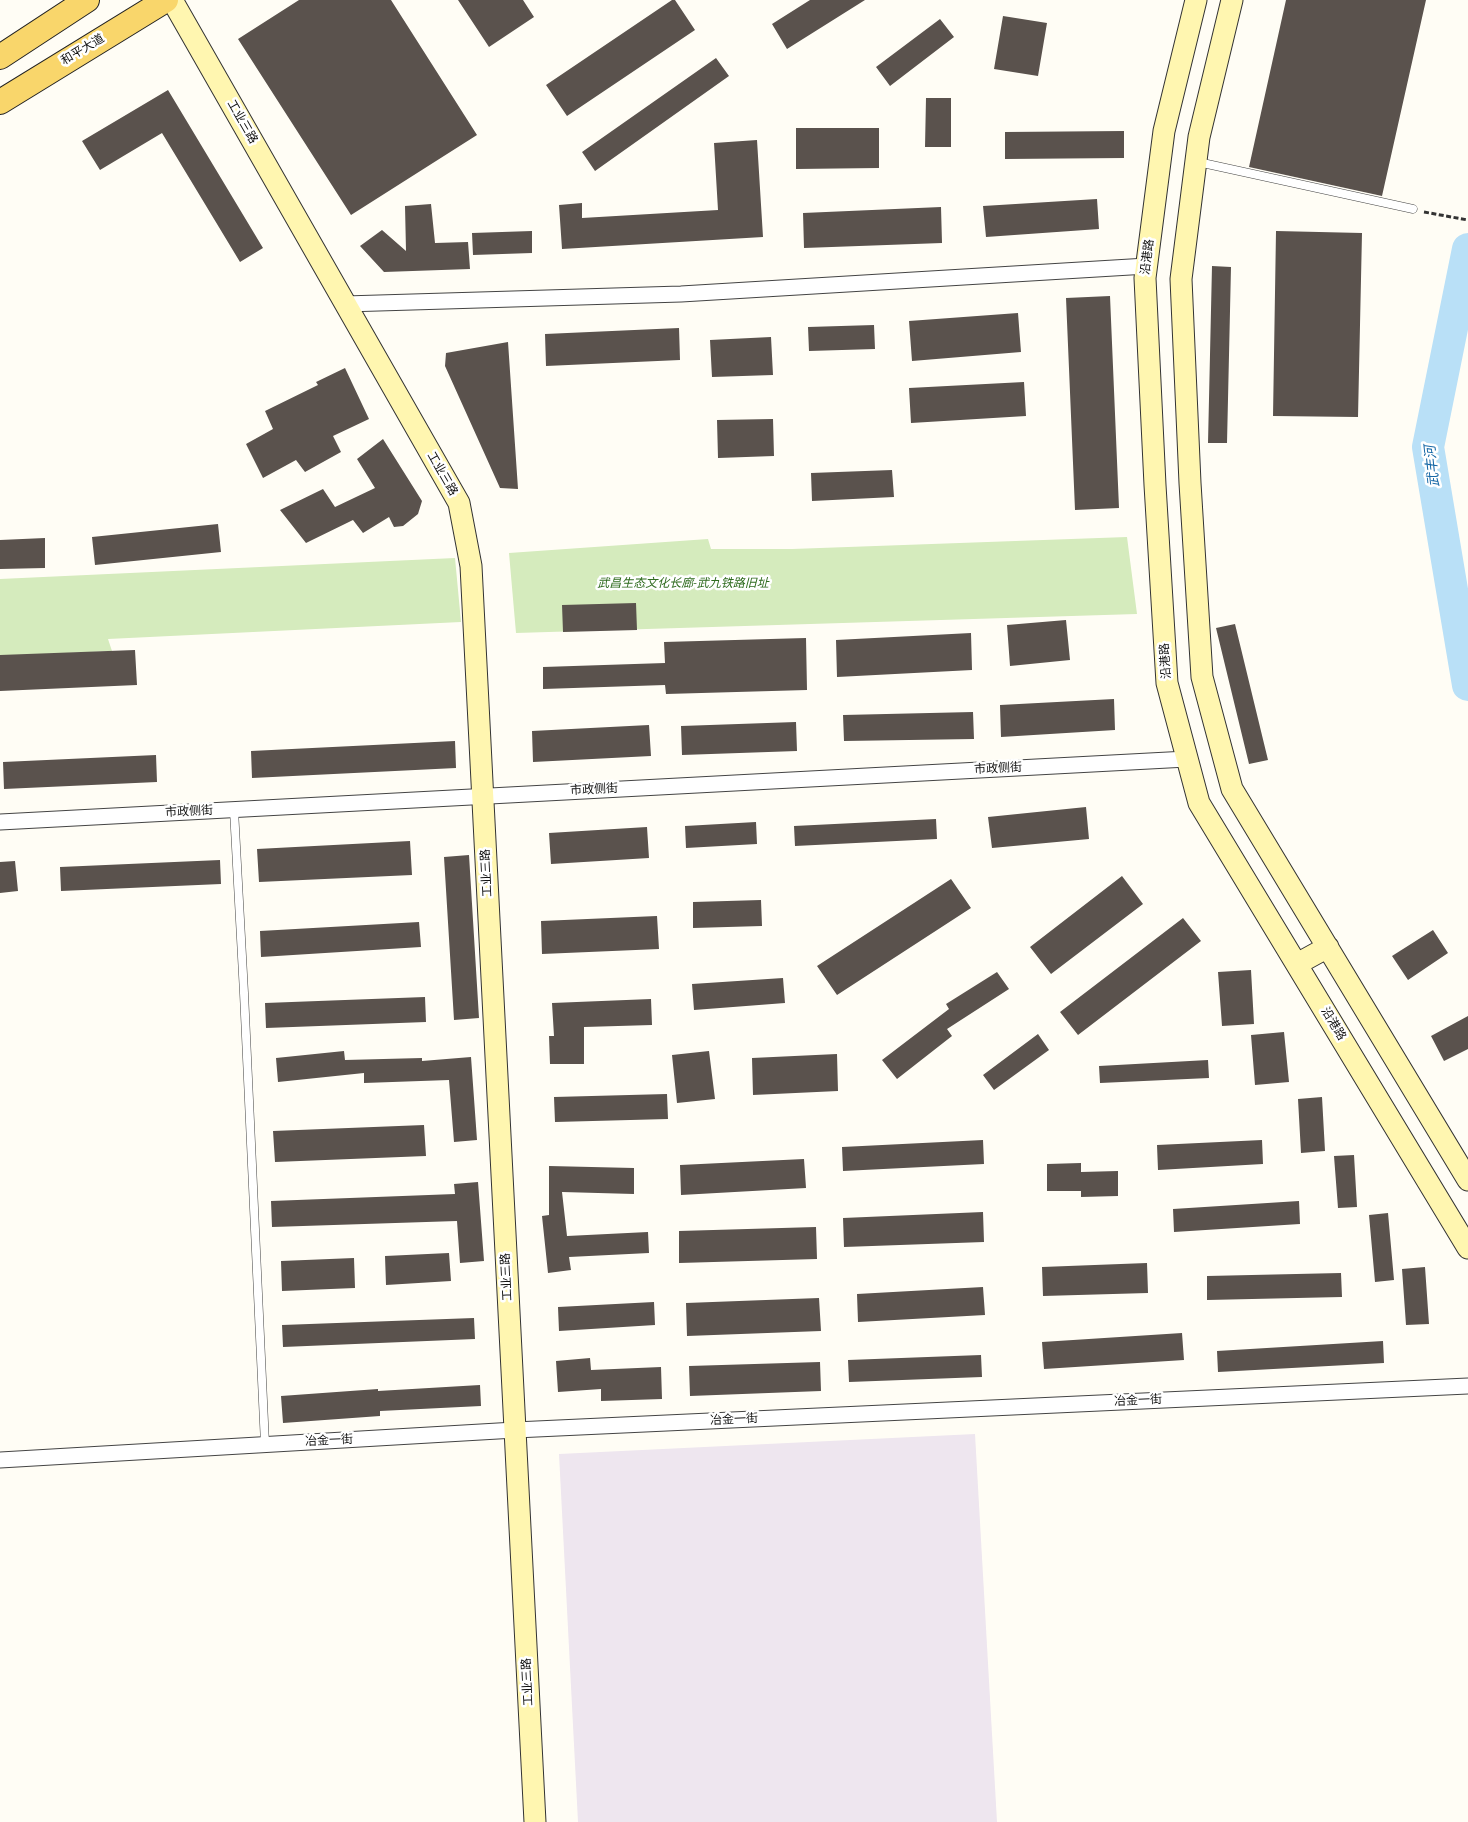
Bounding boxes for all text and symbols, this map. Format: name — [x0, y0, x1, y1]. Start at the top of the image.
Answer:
street label: 和平大道 — [59, 31, 107, 69]
street label: 工业三路 — [224, 98, 260, 146]
street label: 沿港路 — [1139, 238, 1157, 276]
water label: 武丰河 — [1422, 444, 1444, 488]
street label: 工业三路 — [424, 450, 460, 498]
park label: 武昌生态文化长廊-武九铁路旧址 — [597, 577, 769, 591]
street label: 沿港路 — [1158, 643, 1174, 679]
street label: 市政侧街 — [974, 761, 1022, 777]
street label: 市政侧街 — [570, 782, 618, 798]
street label: 市政侧街 — [165, 804, 213, 820]
street label: 工业三路 — [479, 849, 495, 897]
street label: 沿港路 — [1318, 1005, 1348, 1043]
street label: 工业三路 — [499, 1253, 515, 1301]
street label: 冶金一街 — [1114, 1393, 1162, 1409]
street label: 冶金一街 — [710, 1412, 758, 1428]
street label: 冶金一街 — [305, 1433, 353, 1449]
street label: 工业三路 — [520, 1658, 536, 1706]

